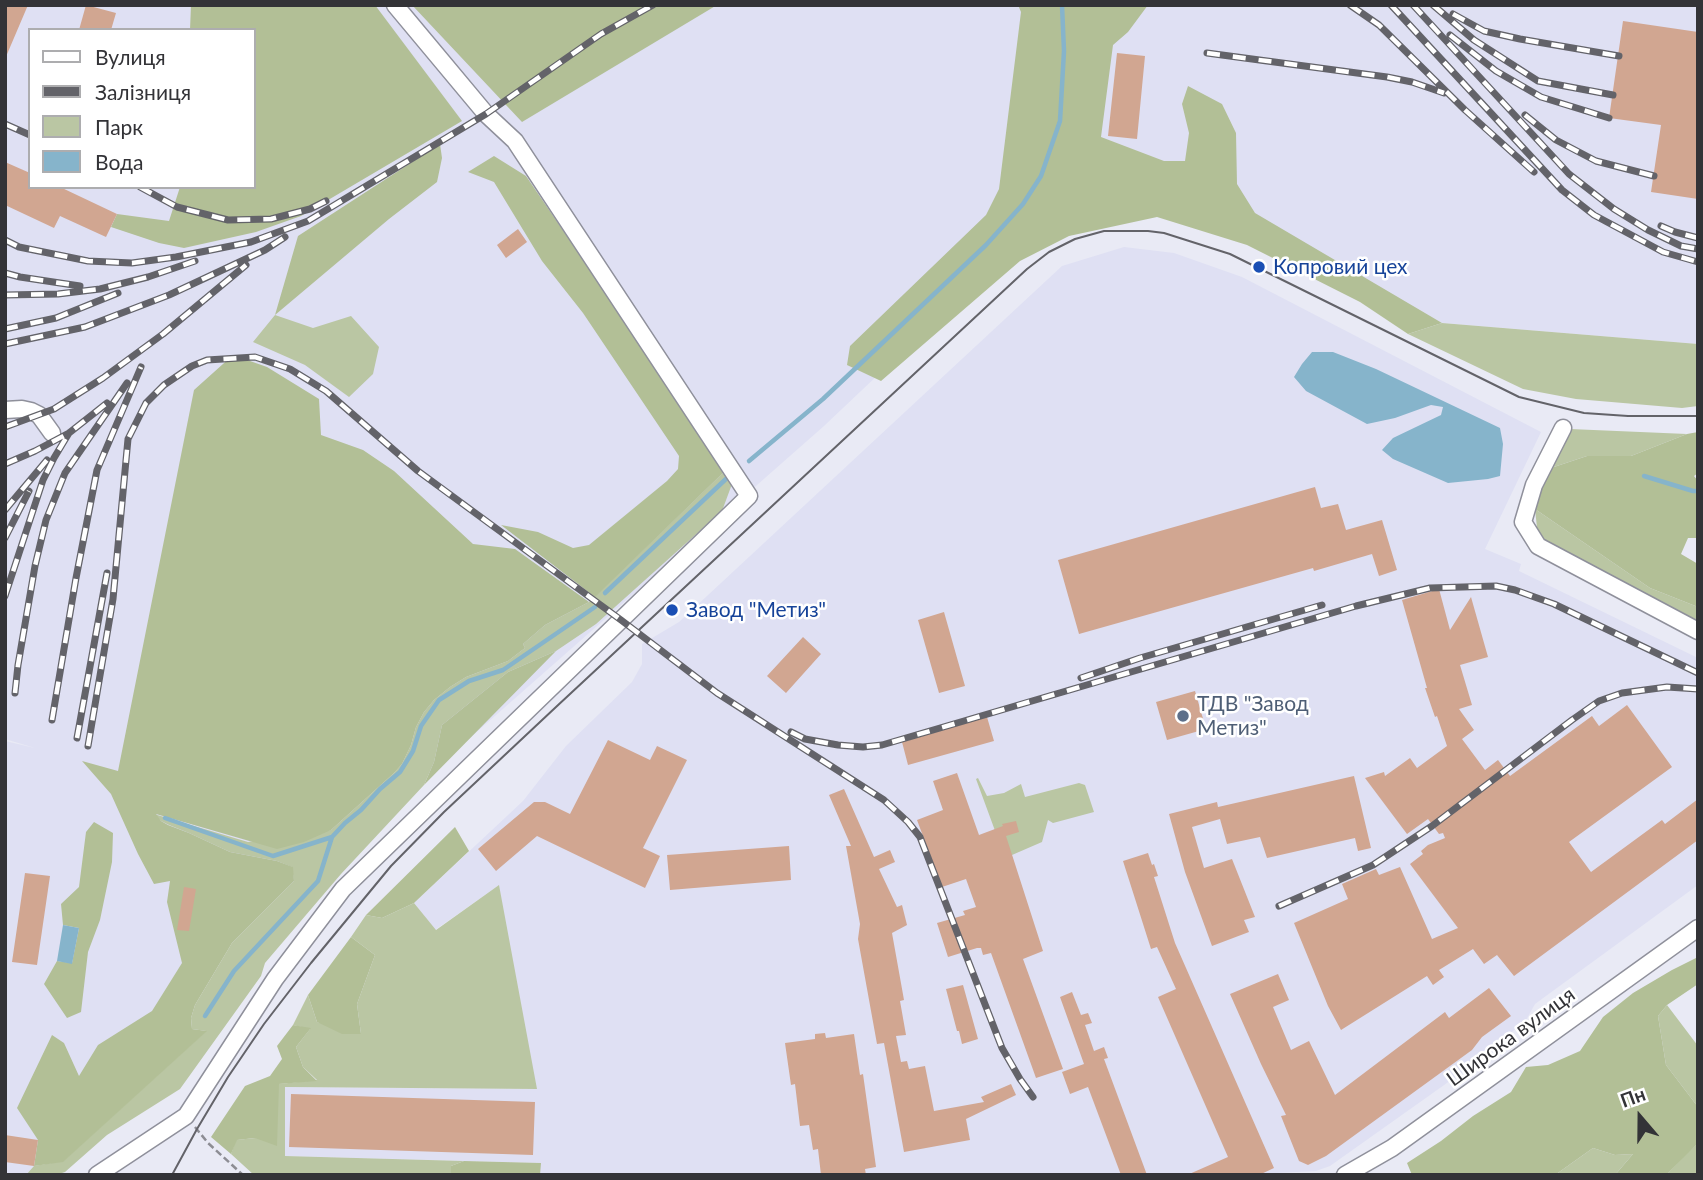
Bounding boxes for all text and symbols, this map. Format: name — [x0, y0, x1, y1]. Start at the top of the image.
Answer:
legend — [28, 28, 256, 189]
text: Вулиця — [95, 44, 166, 69]
text: Залізниця — [95, 79, 191, 104]
text: Парк — [95, 114, 143, 139]
text: Вода — [95, 149, 143, 174]
place label: Копровий цех — [1273, 254, 1408, 280]
marker: Копровий цех — [1251, 259, 1267, 275]
place label: Завод "Метиз" — [686, 597, 826, 623]
marker: Завод "Метиз" — [664, 602, 680, 618]
place label: ТДВ "Завод Метиз" — [1197, 691, 1309, 741]
marker: ТДВ "Завод Метиз" — [1175, 708, 1191, 724]
street label: Широка вулиця — [1442, 982, 1580, 1092]
north arrow — [1605, 1082, 1675, 1152]
text: Пн — [1617, 1082, 1648, 1112]

